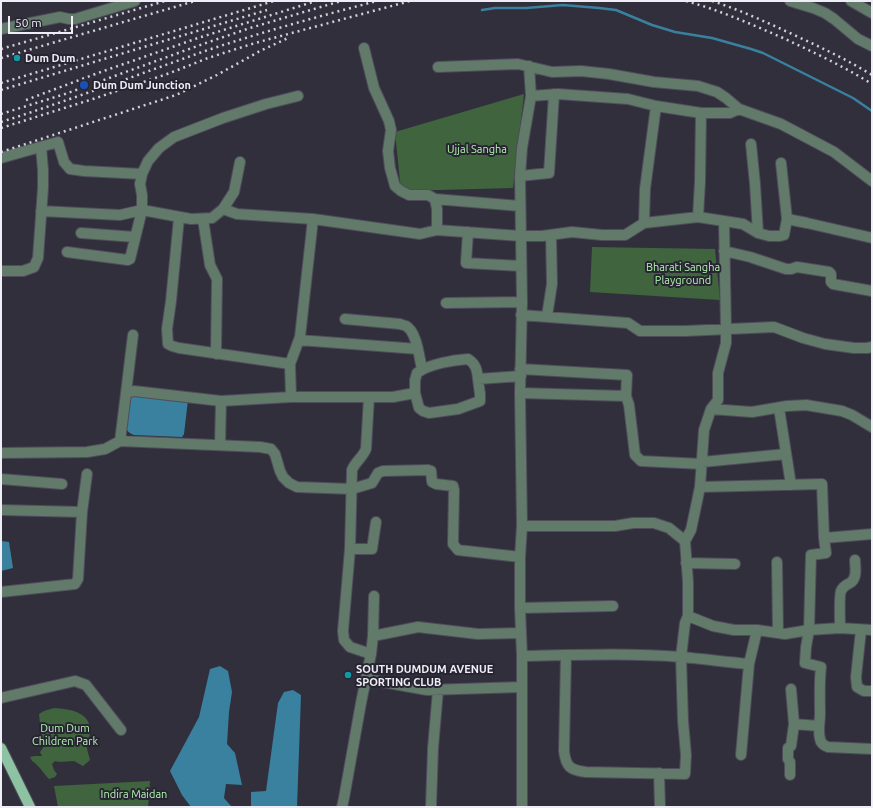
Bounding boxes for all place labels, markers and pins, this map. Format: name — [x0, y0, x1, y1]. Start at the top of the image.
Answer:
place label: Dum Dum — [25, 51, 75, 65]
marker: Dum Dum — [12, 53, 22, 63]
place label: Dum Dum Junction — [93, 78, 191, 92]
marker: Dum Dum Junction — [78, 79, 90, 91]
place label: SOUTH DUMDUM AVENUE SPORTING CLUB — [356, 662, 493, 688]
marker: SOUTH DUMDUM AVENUE SPORTING CLUB — [343, 670, 353, 680]

